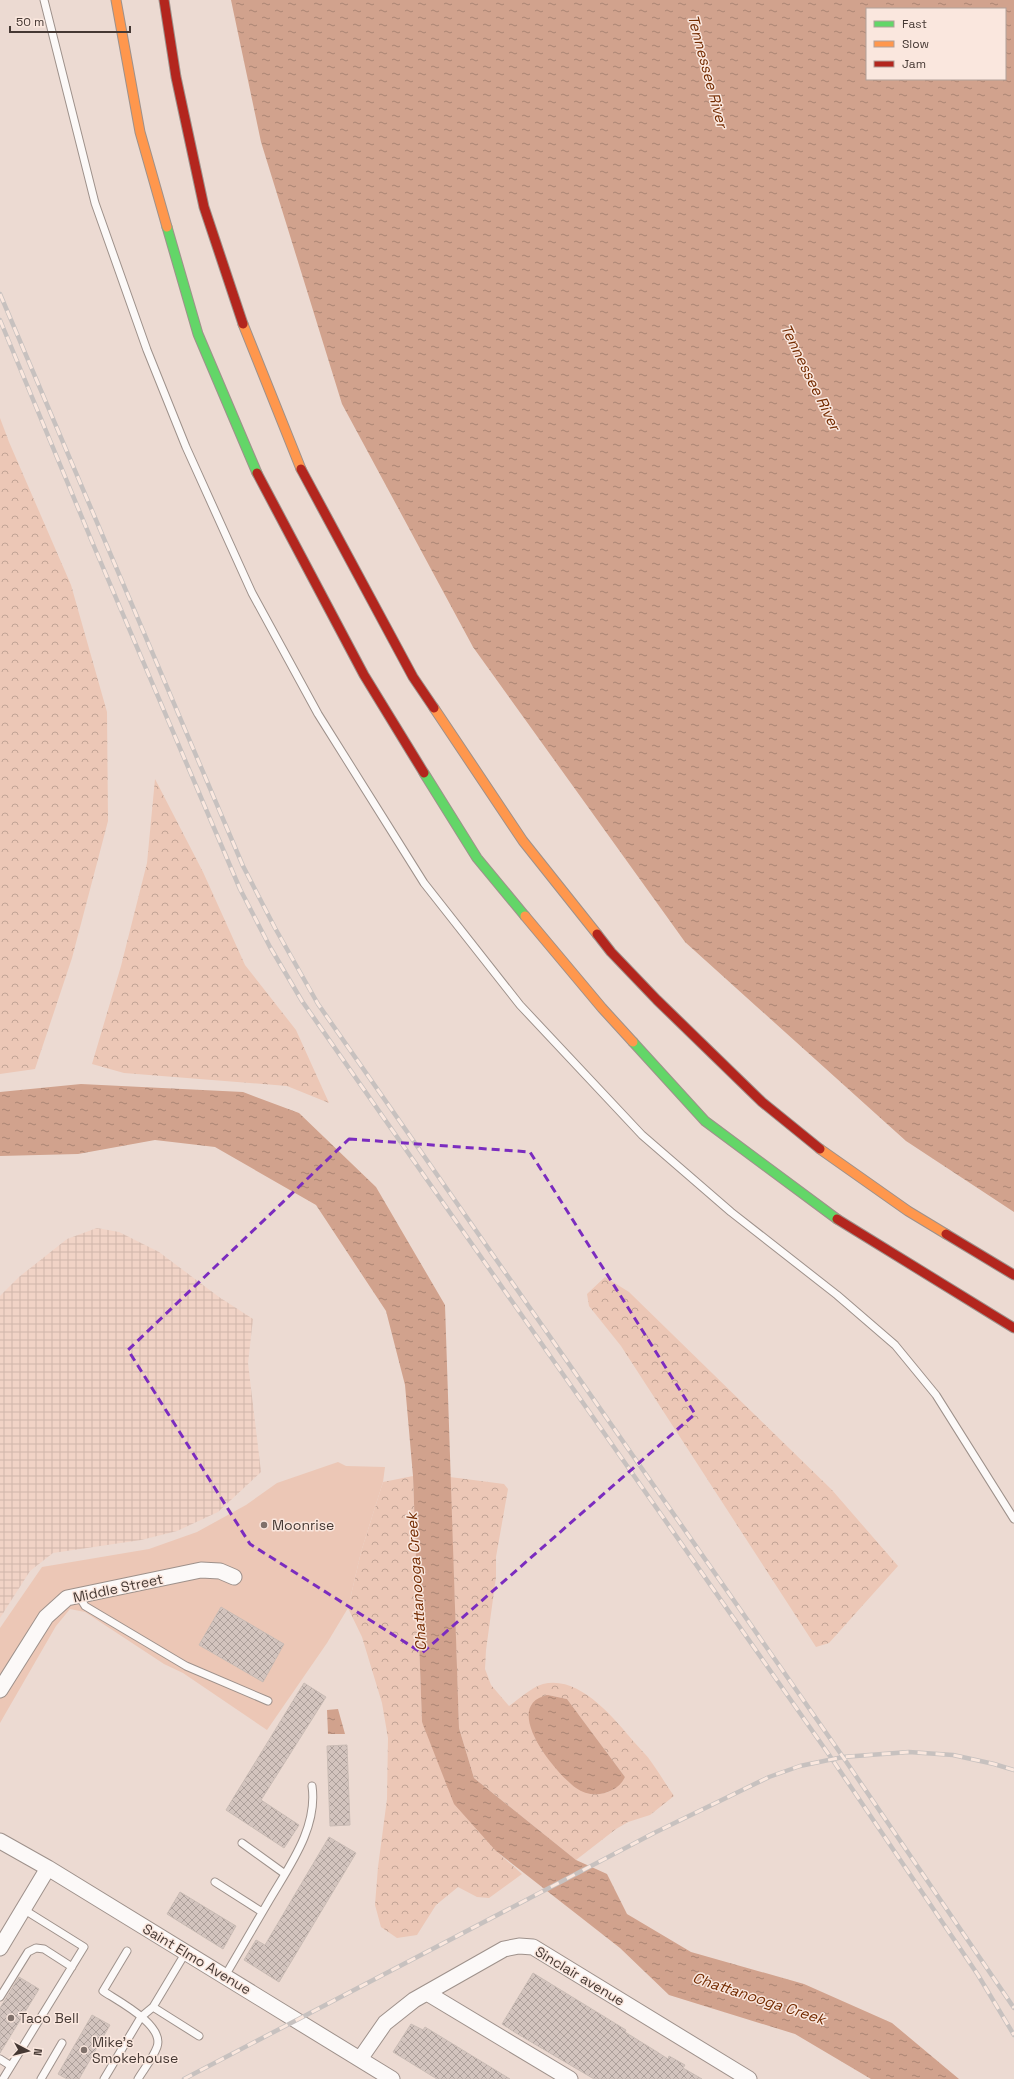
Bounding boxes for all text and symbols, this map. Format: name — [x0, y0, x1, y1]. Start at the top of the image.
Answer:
scale bar — [10, 8, 130, 34]
legend — [866, 8, 1006, 80]
water label: Tennessee River — [684, 12, 733, 131]
text: 50 m — [16, 14, 44, 30]
text: Fast — [902, 16, 927, 32]
text: Slow — [902, 36, 929, 52]
text: Jam — [902, 56, 926, 72]
water label: Tennessee River — [777, 321, 846, 435]
water label: Chattanooga Creek — [402, 1510, 430, 1652]
place label: Moonrise — [272, 1516, 334, 1534]
marker: Moonrise — [259, 1520, 269, 1530]
street label: Middle Street — [71, 1570, 165, 1606]
street label: Saint Elmo Avenue — [139, 1920, 255, 1998]
street label: Sinclair avenue — [532, 1942, 628, 2010]
water label: Chattanooga Creek — [690, 1968, 830, 2029]
place label: Taco Bell — [19, 2009, 79, 2027]
marker: Taco Bell — [6, 2013, 16, 2023]
north arrow — [8, 2031, 48, 2071]
place label: Mike's Smokehouse — [92, 2033, 178, 2067]
marker: Mike's Smokehouse — [79, 2045, 89, 2055]
text: N — [31, 2048, 45, 2057]

